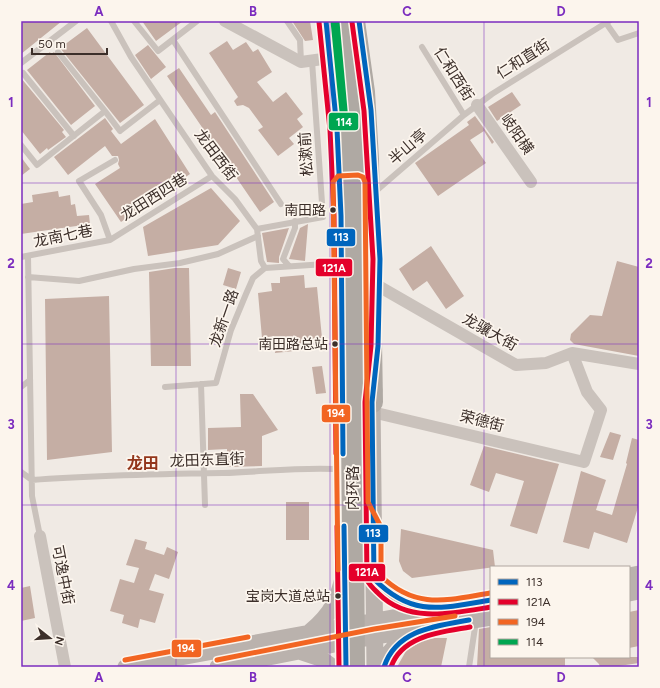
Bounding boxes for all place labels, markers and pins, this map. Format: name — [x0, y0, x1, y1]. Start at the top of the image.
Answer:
place label: 南田路 — [284, 202, 326, 219]
marker: 南田路 — [328, 205, 338, 215]
place label: 南田路总站 — [258, 336, 328, 353]
marker: 南田路总站 — [330, 339, 340, 349]
place label: 宝岗大道总站 — [246, 588, 330, 605]
marker: 宝岗大道总站 — [333, 591, 343, 601]

